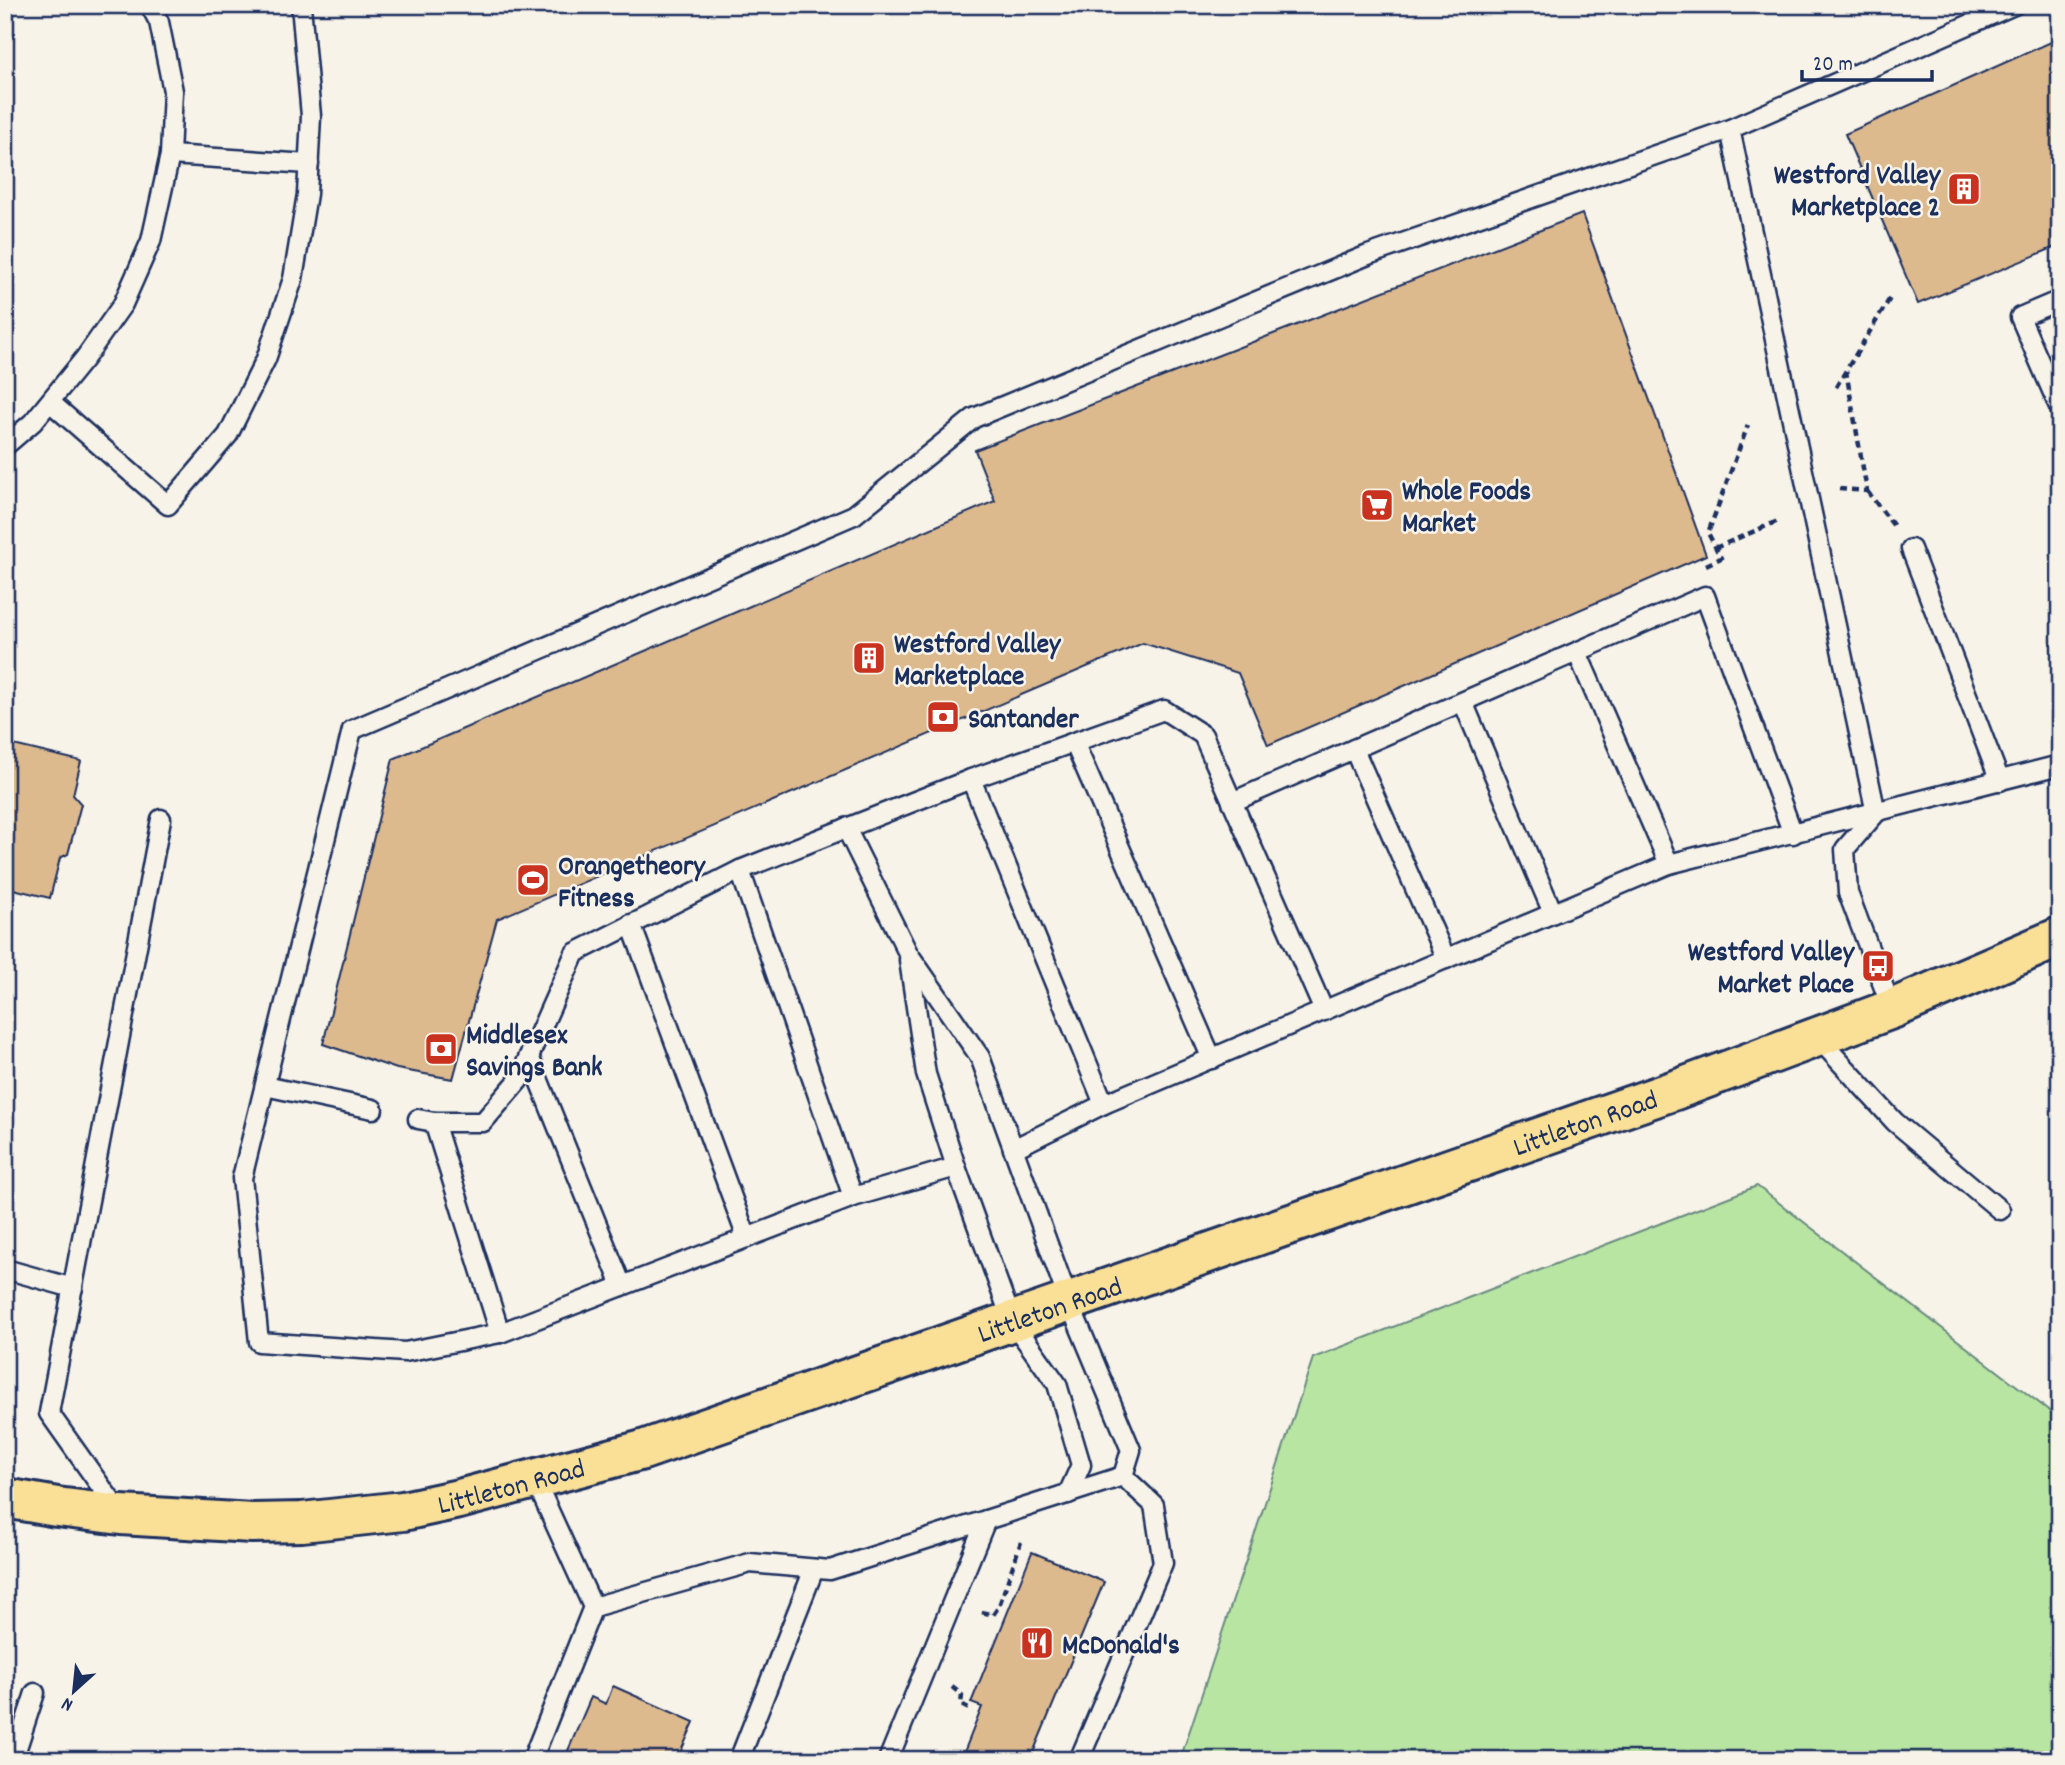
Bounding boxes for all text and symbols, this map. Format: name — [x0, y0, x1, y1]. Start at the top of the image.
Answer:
scale bar — [1802, 38, 1932, 82]
text: 20 m — [1813, 51, 1853, 81]
place label: Westford Valley Marketplace 2 — [1774, 158, 1942, 230]
building icon: Westford Valley Marketplace 2 — [1945, 170, 1983, 208]
place label: Whole Foods Market — [1402, 474, 1531, 546]
supermarket icon: Whole Foods Market — [1358, 486, 1396, 524]
place label: Westford Valley Marketplace — [894, 627, 1062, 699]
building icon: Westford Valley Marketplace — [850, 639, 888, 677]
bank icon: Santander — [924, 698, 962, 736]
place label: Santander — [968, 702, 1079, 742]
place label: Orangetheory Fitness — [558, 849, 706, 921]
sports icon: Orangetheory Fitness — [514, 861, 552, 899]
place label: Westford Valley Market Place — [1688, 935, 1856, 1007]
bus stop icon: Westford Valley Market Place — [1859, 947, 1897, 985]
place label: Middlesex Savings Bank — [466, 1018, 603, 1090]
bank icon: Middlesex Savings Bank — [422, 1030, 460, 1068]
street label: Littleton Road — [1508, 1083, 1664, 1170]
street label: Littleton Road — [973, 1269, 1129, 1357]
street label: Littleton Road — [435, 1451, 590, 1528]
restaurant icon: McDonald's — [1018, 1624, 1056, 1662]
place label: McDonald's — [1062, 1628, 1180, 1668]
north arrow — [38, 1656, 108, 1726]
text: N — [58, 1689, 78, 1717]

